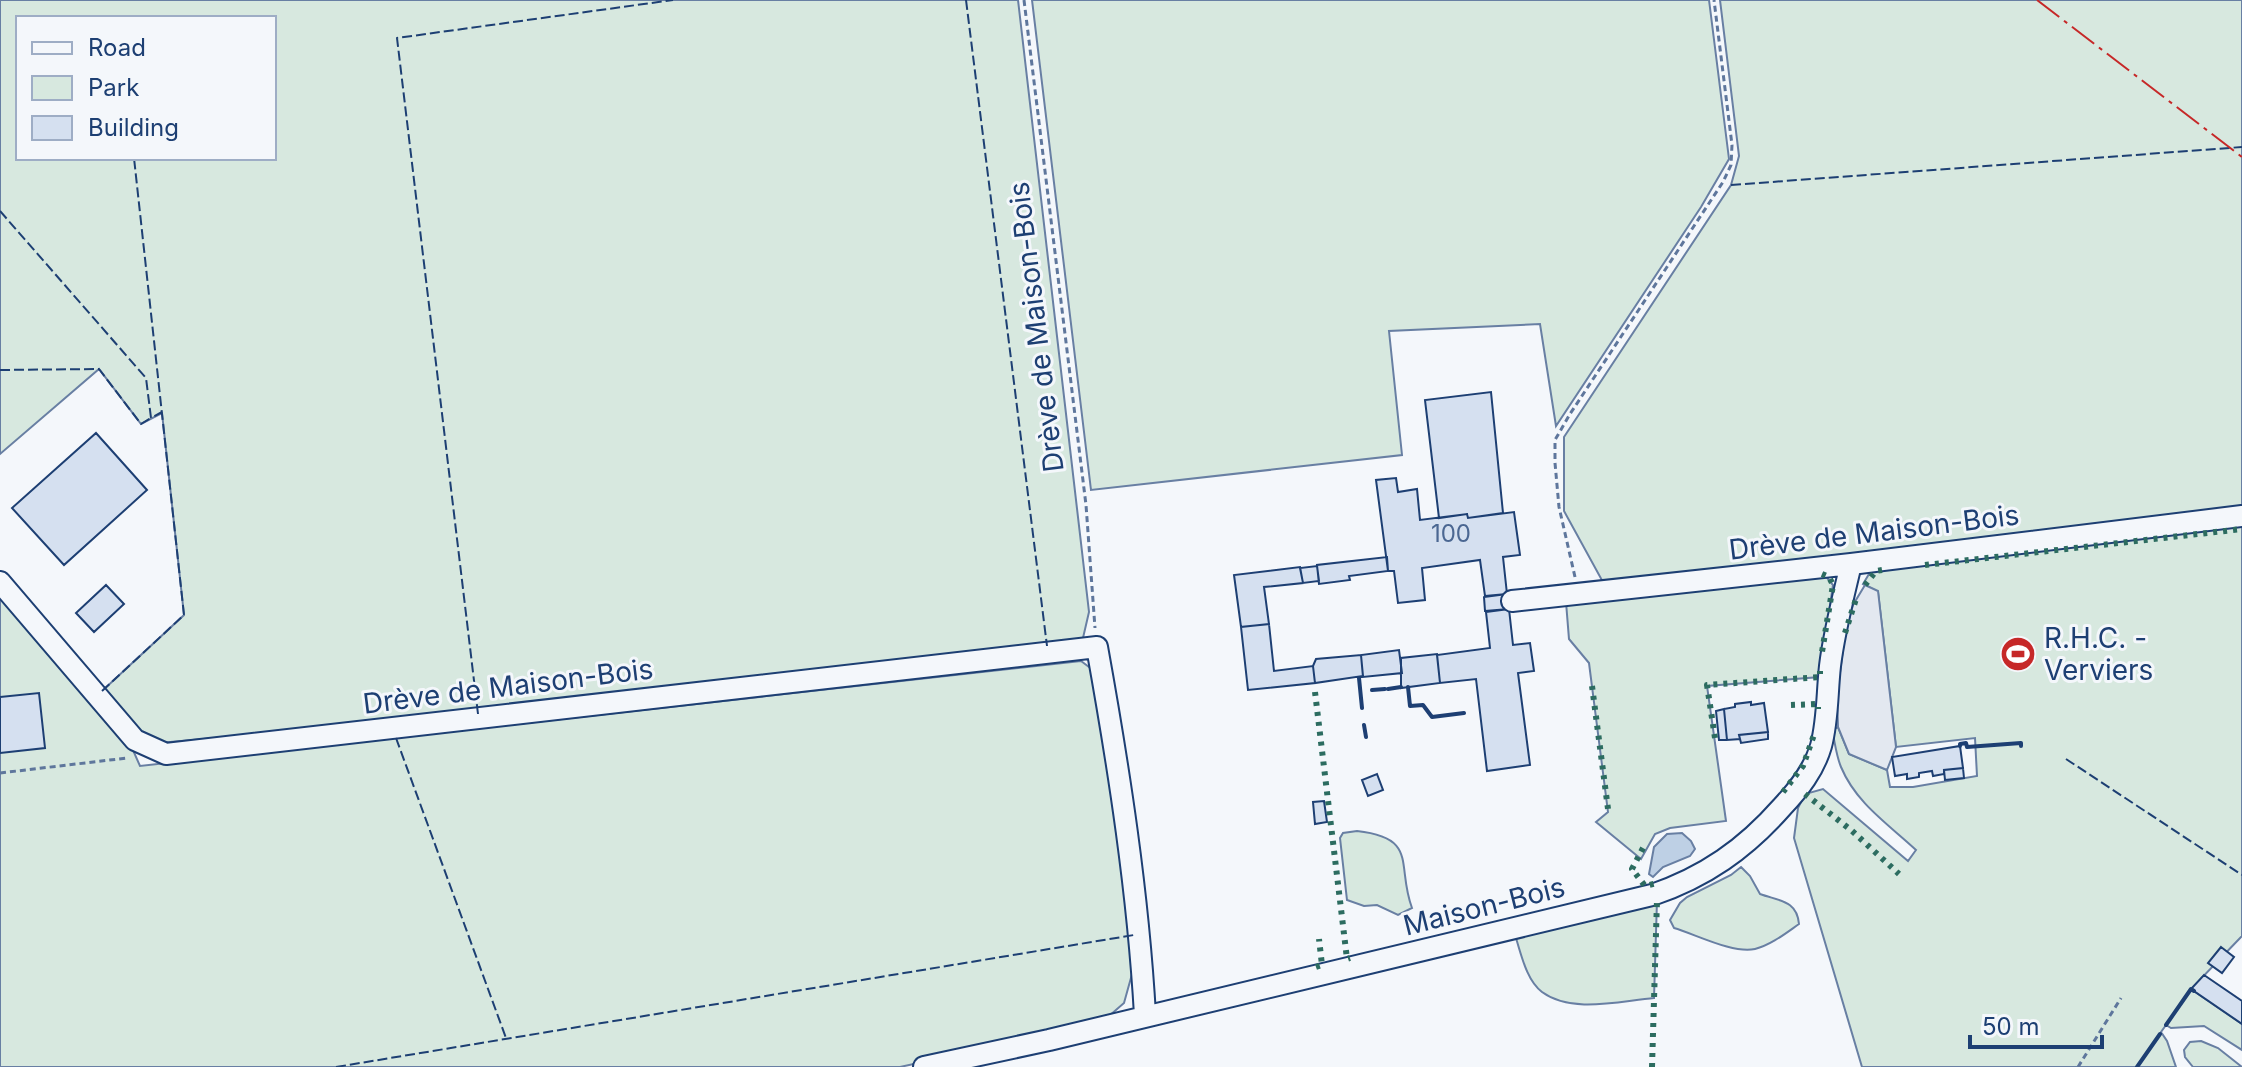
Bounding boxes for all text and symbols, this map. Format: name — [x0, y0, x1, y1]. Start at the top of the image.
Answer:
legend — [16, 16, 276, 160]
text: Road — [88, 33, 146, 62]
text: Park — [88, 73, 139, 102]
text: Building — [88, 113, 179, 142]
street label: Drève de Maison-Bois — [1001, 180, 1071, 474]
street label: Drève de Maison-Bois — [1727, 497, 2021, 567]
house number: 100 — [1431, 519, 1471, 548]
place label: R.H.C. - Verviers — [2044, 621, 2153, 687]
sports icon: R.H.C. - Verviers — [1999, 635, 2037, 673]
street label: Drève de Maison-Bois — [361, 651, 655, 721]
street label: Maison-Bois — [1400, 869, 1568, 943]
scale bar — [1970, 999, 2102, 1049]
text: 50 m — [1982, 1012, 2040, 1041]

